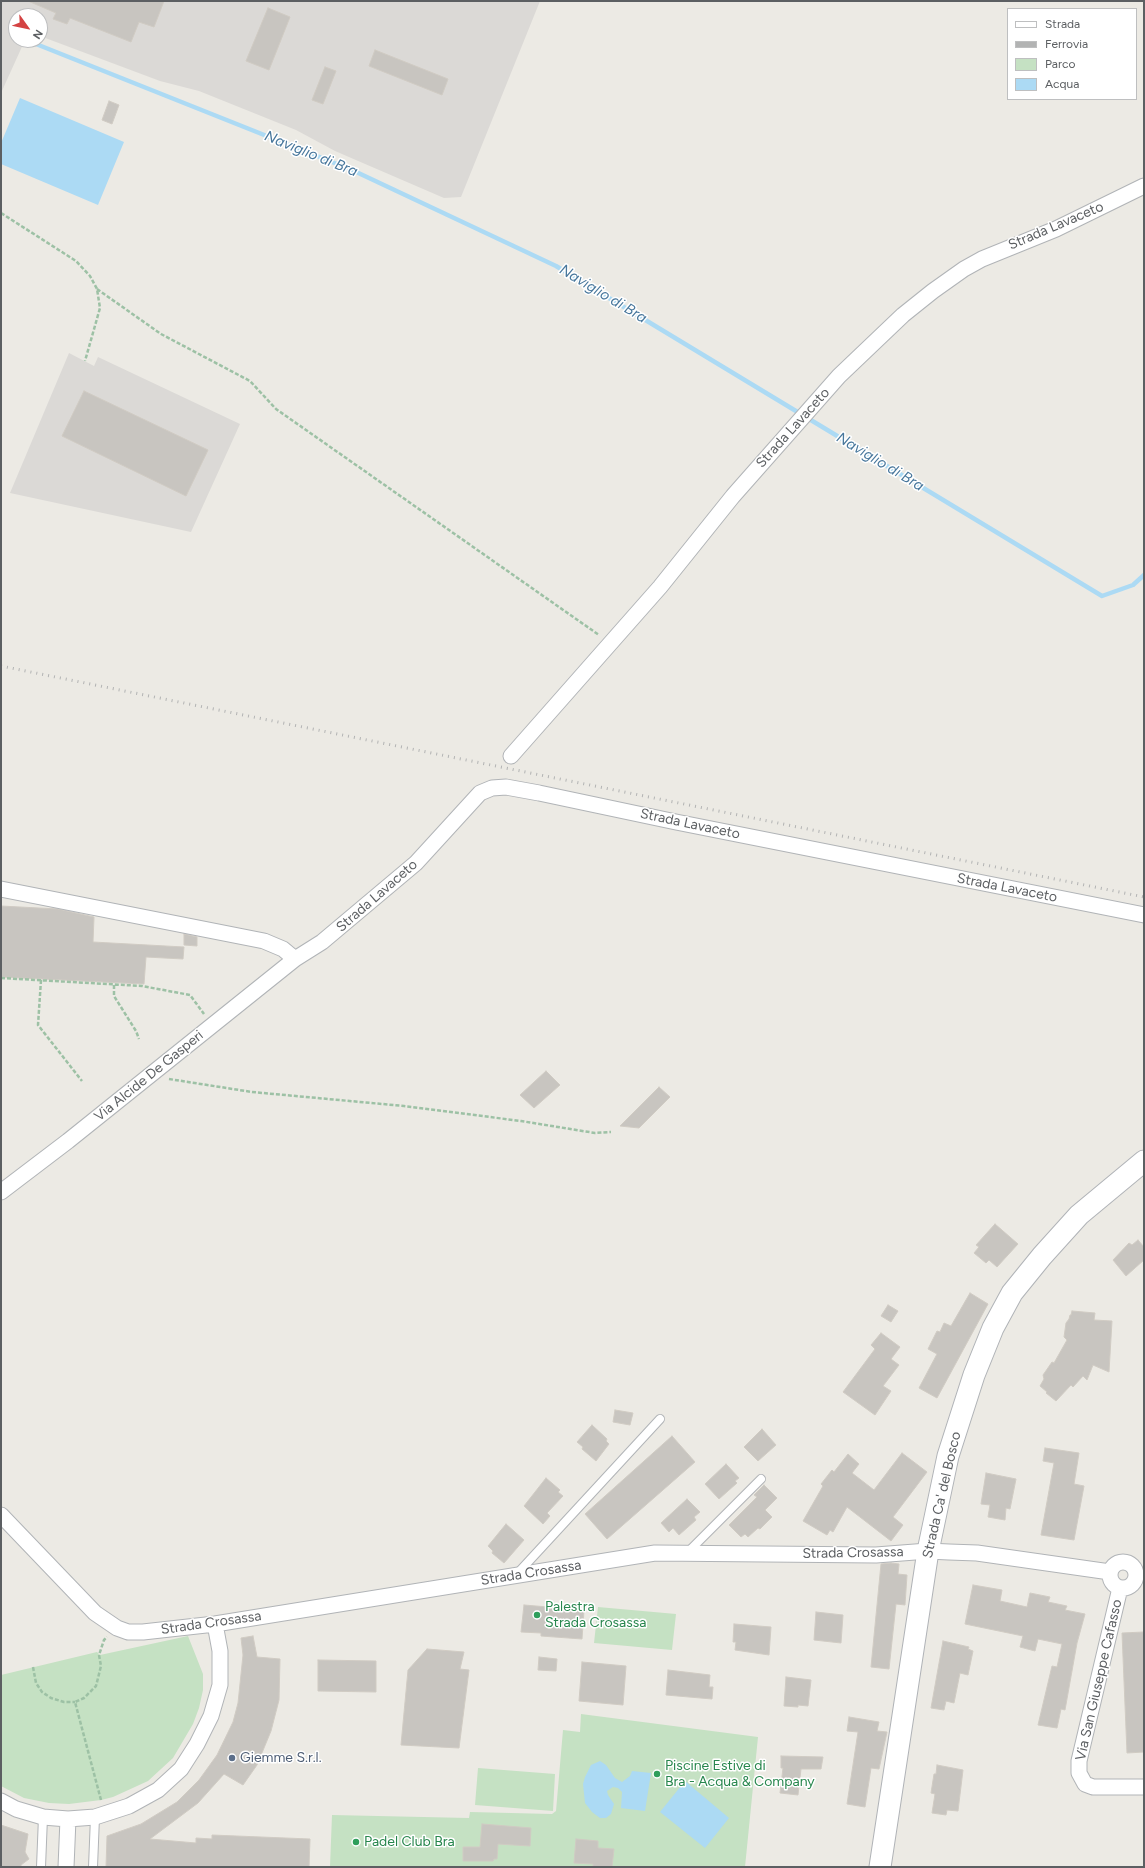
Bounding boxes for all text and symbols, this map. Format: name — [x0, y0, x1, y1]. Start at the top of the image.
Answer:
north arrow — [8, 8, 48, 48]
legend — [1007, 8, 1137, 100]
text: Strada — [1045, 17, 1080, 31]
text: N — [30, 27, 45, 41]
text: Ferrovia — [1045, 37, 1088, 51]
text: Parco — [1045, 57, 1075, 71]
text: Acqua — [1045, 77, 1079, 91]
water label: Naviglio di Bra — [262, 127, 360, 181]
street label: Strada Lavaceto — [1006, 198, 1106, 254]
water label: Naviglio di Bra — [556, 261, 650, 327]
street label: Strada Lavaceto — [753, 385, 833, 471]
water label: Naviglio di Bra — [833, 429, 927, 495]
street label: Strada Lavaceto — [639, 805, 741, 843]
street label: Strada Lavaceto — [333, 856, 421, 936]
street label: Strada Lavaceto — [955, 870, 1059, 906]
street label: Via Alcide De Gasperi — [91, 1027, 207, 1125]
street label: Strada Ca' del Bosco — [919, 1430, 965, 1560]
street label: Strada Crosassa — [802, 1544, 904, 1562]
street label: Strada Crosassa — [480, 1557, 582, 1589]
street label: Via San Giuseppe Cafasso — [1072, 1598, 1126, 1762]
place label: Palestra Strada Crosassa — [545, 1599, 646, 1632]
street label: Strada Crosassa — [160, 1608, 262, 1638]
marker: Palestra Strada Crosassa — [532, 1610, 542, 1620]
place label: Giemme S.r.l. — [240, 1750, 322, 1766]
marker: Giemme S.r.l. — [227, 1753, 237, 1763]
place label: Piscine Estive di Bra - Acqua & Company — [665, 1758, 815, 1790]
marker: Piscine Estive di Bra - Acqua & Company — [652, 1769, 662, 1779]
place label: Padel Club Bra — [364, 1834, 455, 1850]
marker: Padel Club Bra — [351, 1837, 361, 1847]

